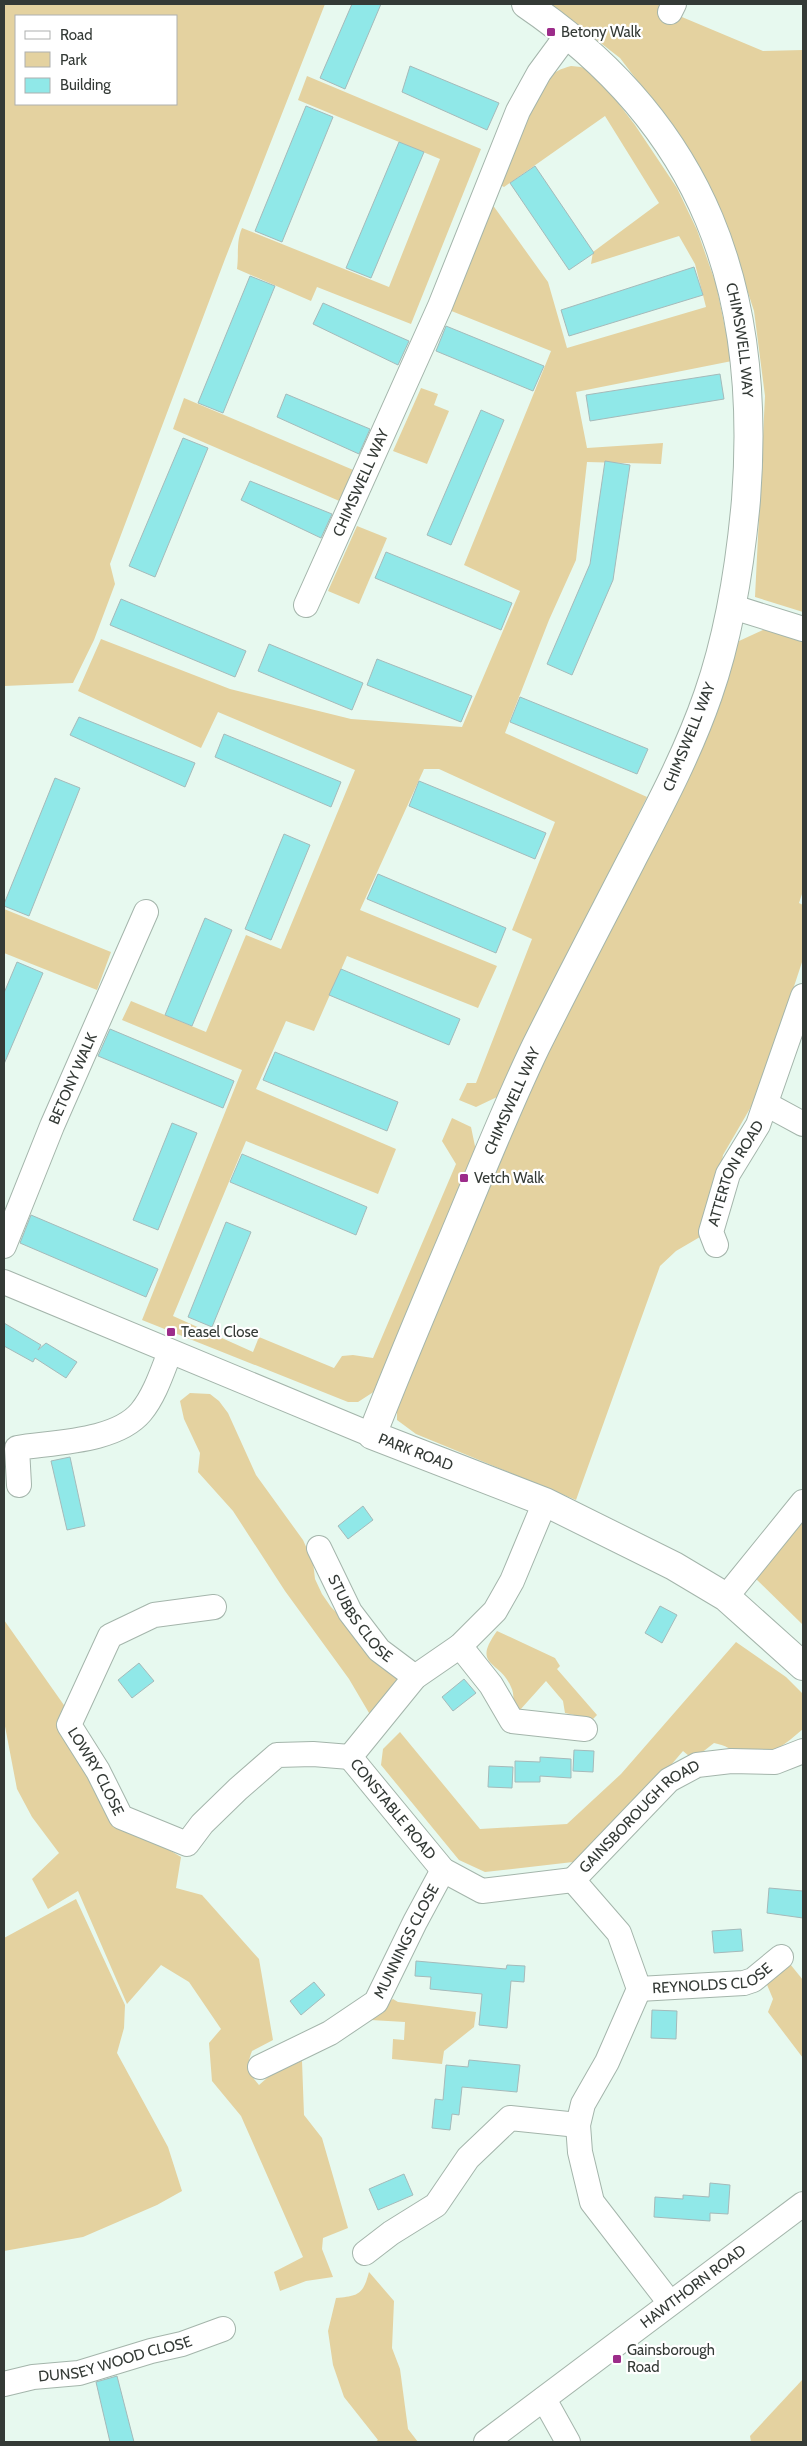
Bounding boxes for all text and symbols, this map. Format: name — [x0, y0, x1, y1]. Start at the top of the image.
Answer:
legend — [15, 15, 178, 105]
place label: Betony Walk — [561, 23, 641, 41]
text: Road — [60, 26, 93, 44]
marker: Betony Walk — [545, 26, 557, 38]
text: Park — [60, 51, 87, 69]
text: Building — [60, 76, 111, 94]
street label: CHIMSWELL WAY — [722, 281, 757, 398]
street label: CHIMSWELL WAY — [329, 426, 393, 539]
street label: CHIMSWELL WAY — [659, 679, 719, 794]
street label: BETONY WALK — [45, 1030, 101, 1127]
street label: CHIMSWELL WAY — [480, 1044, 544, 1158]
street label: ATTERTON ROAD — [704, 1117, 768, 1228]
place label: Vetch Walk — [474, 1169, 545, 1187]
marker: Vetch Walk — [458, 1172, 470, 1184]
place label: Teasel Close — [181, 1323, 259, 1341]
marker: Teasel Close — [165, 1326, 177, 1338]
street label: PARK ROAD — [376, 1429, 456, 1475]
street label: STUBBS CLOSE — [324, 1572, 396, 1666]
street label: LOWRY CLOSE — [64, 1724, 128, 1819]
street label: CONSTABLE ROAD — [346, 1755, 440, 1863]
street label: GAINSBOROUGH ROAD — [576, 1756, 703, 1877]
street label: MUNNINGS CLOSE — [370, 1881, 443, 2002]
street label: REYNOLDS CLOSE — [652, 1959, 776, 1997]
street label: HAWTHORN ROAD — [637, 2241, 749, 2332]
street label: DUNSEY WOOD CLOSE — [37, 2332, 194, 2386]
place label: Gainsborough Road — [627, 2341, 715, 2376]
marker: Gainsborough Road — [611, 2353, 623, 2365]

